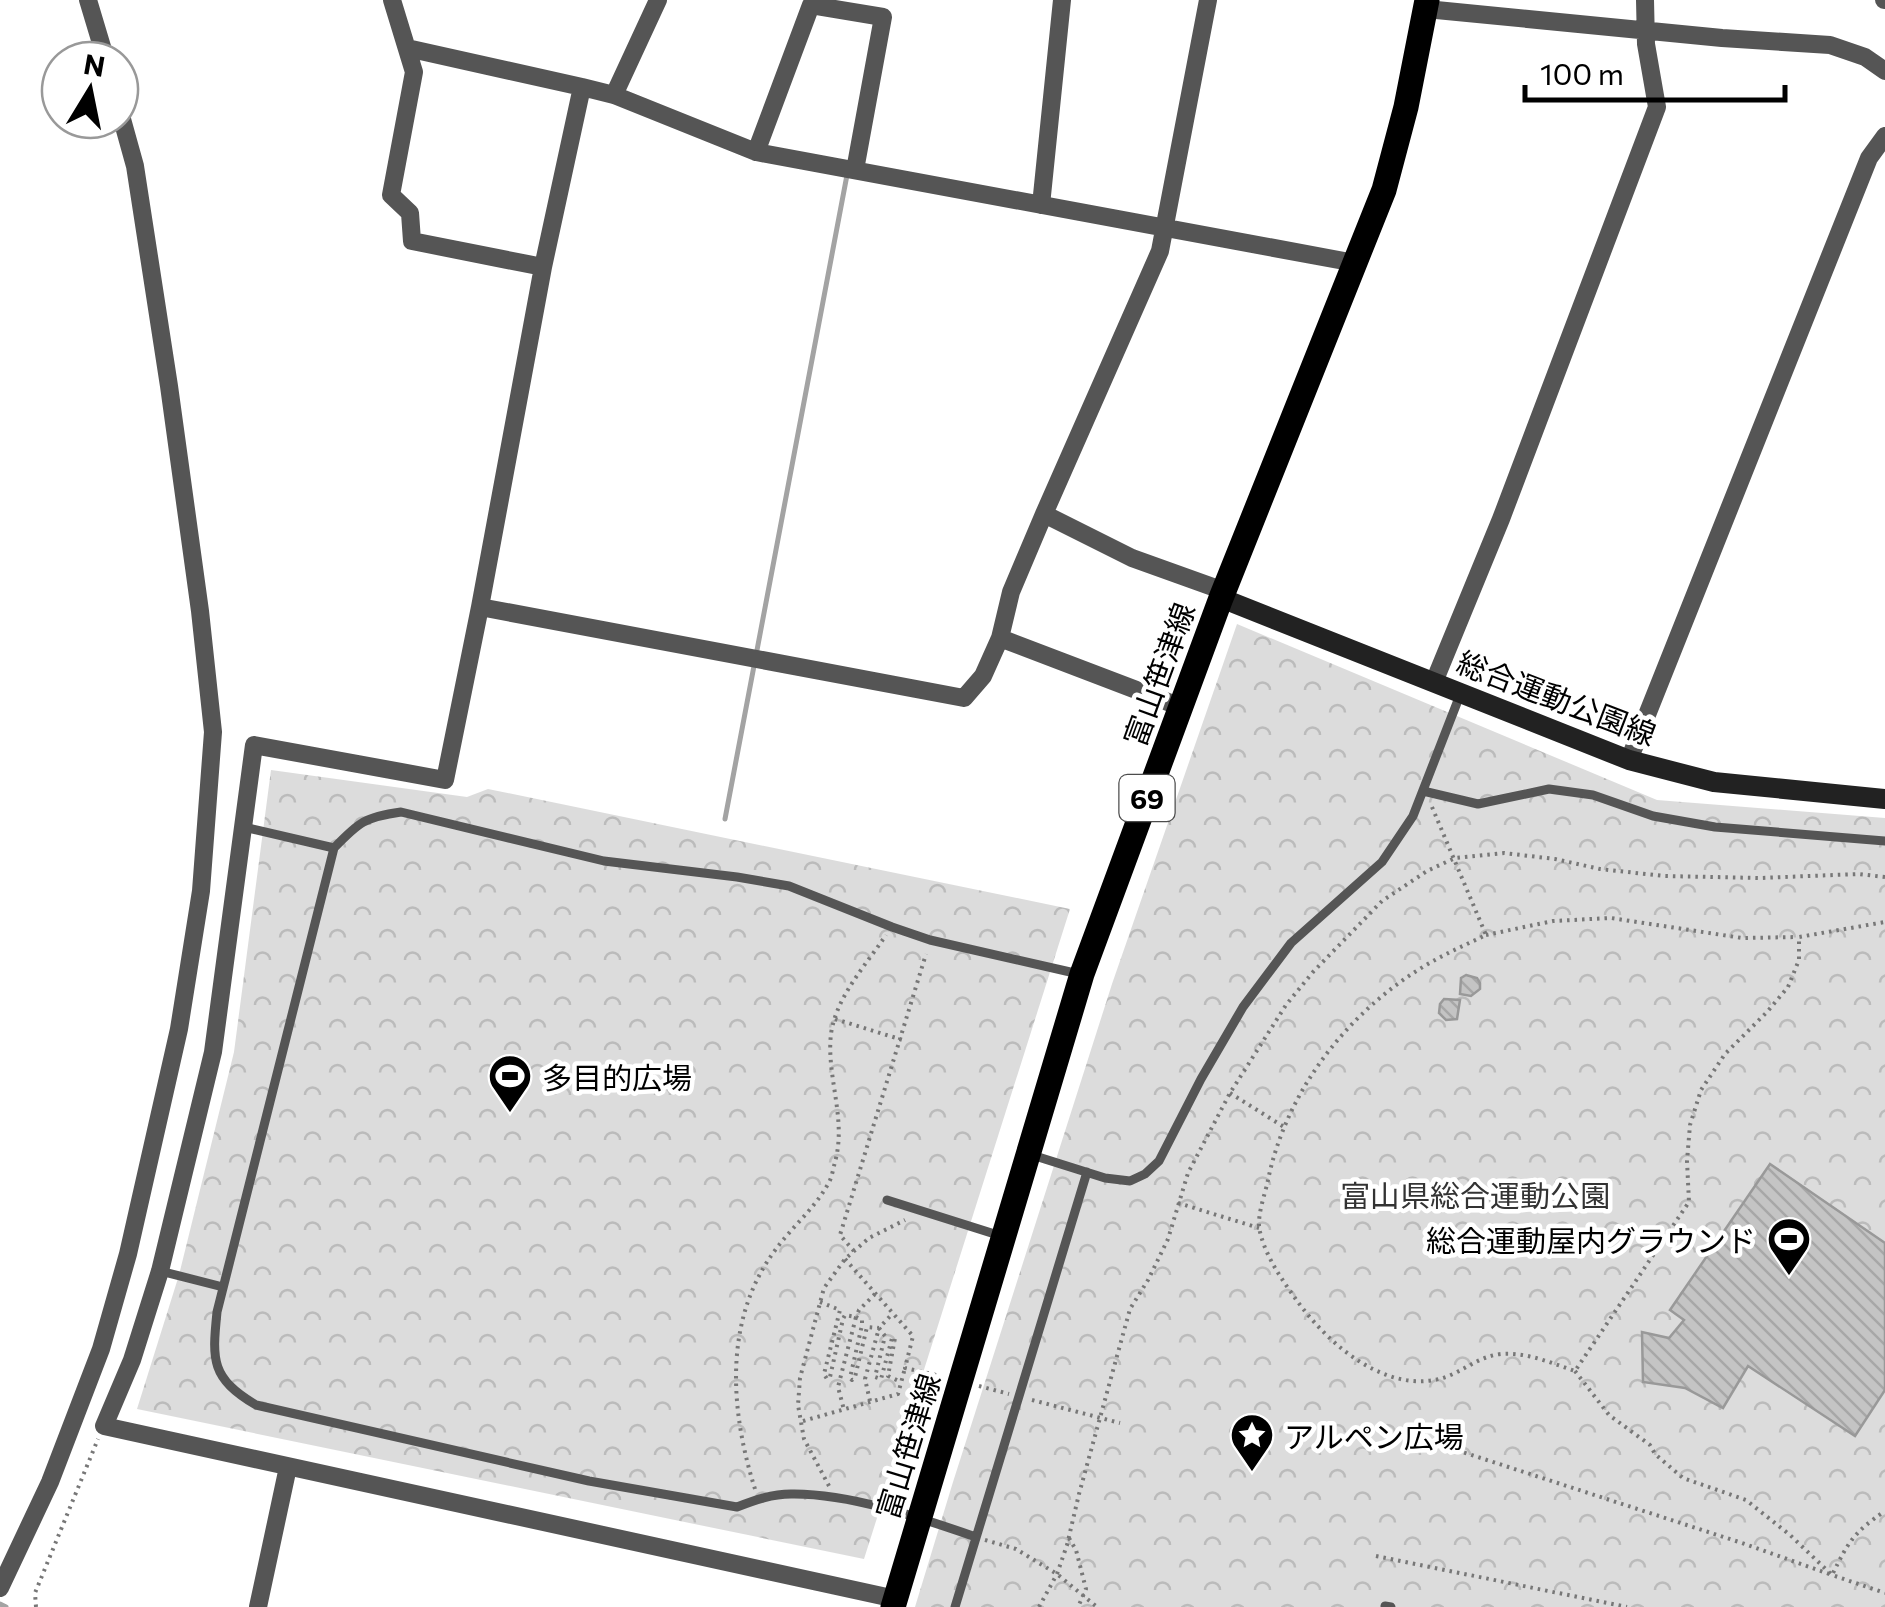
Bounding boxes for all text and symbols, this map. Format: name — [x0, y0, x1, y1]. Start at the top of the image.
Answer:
north arrow — [40, 40, 140, 140]
scale bar — [1525, 40, 1785, 102]
text: N — [81, 46, 108, 83]
text: 100 m — [1540, 54, 1624, 91]
street label: 富山笹津線 — [1115, 597, 1201, 751]
street label: 総合運動公園線 — [1452, 642, 1662, 752]
road number: 69 — [1120, 775, 1174, 821]
sports icon: 多目的広場 — [487, 1053, 533, 1114]
place label: 多目的広場 — [542, 1058, 692, 1095]
park label: 富山県総合運動公園 — [1340, 1176, 1610, 1213]
sports icon: 総合運動屋内グラウンド — [1766, 1216, 1812, 1277]
place label: 総合運動屋内グラウンド — [1426, 1221, 1756, 1258]
street label: 富山笹津線 — [867, 1369, 947, 1523]
place icon: アルペン広場 — [1229, 1412, 1275, 1473]
place label: アルペン広場 — [1284, 1417, 1464, 1454]

